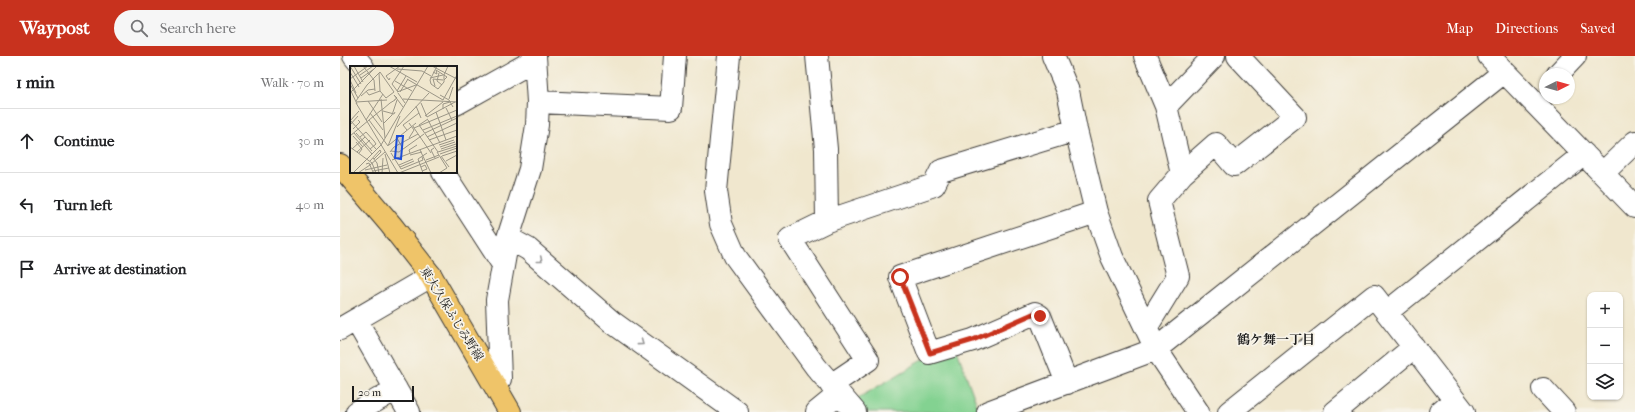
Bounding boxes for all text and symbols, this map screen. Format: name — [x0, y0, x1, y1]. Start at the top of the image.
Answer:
search box — [114, 10, 394, 46]
text: Waypost — [20, 17, 90, 39]
icon: search — [128, 17, 150, 39]
text: Search here — [160, 19, 236, 37]
text: Map — [1446, 20, 1473, 37]
text: Directions — [1495, 20, 1558, 37]
text: Saved — [1580, 20, 1615, 37]
inset map — [350, 66, 457, 173]
north arrow — [1539, 68, 1575, 104]
text: 1 min — [16, 72, 55, 92]
text: Walk · 70 m — [261, 75, 324, 90]
icon: ahead — [16, 130, 38, 152]
text: Continue — [54, 132, 114, 150]
text: 30 m — [298, 133, 324, 148]
icon: left — [16, 194, 38, 216]
text: Turn left — [54, 196, 112, 214]
text: 40 m — [296, 197, 324, 212]
one-way arrow — [536, 255, 543, 262]
icon: arrive — [16, 258, 38, 280]
text: Arrive at destination — [54, 260, 186, 278]
street label: 東大久保ふじみ野線 — [417, 264, 487, 364]
route start — [891, 268, 909, 286]
map controls — [1587, 292, 1623, 400]
button: + — [1587, 292, 1623, 328]
route end — [1031, 307, 1049, 325]
button: − — [1587, 328, 1623, 364]
district label: 鶴ケ舞一丁目 — [1237, 332, 1315, 347]
one-way arrow — [636, 338, 643, 345]
button: layers — [1587, 364, 1623, 400]
scale bar — [352, 384, 414, 403]
text: 20 m — [358, 386, 381, 399]

